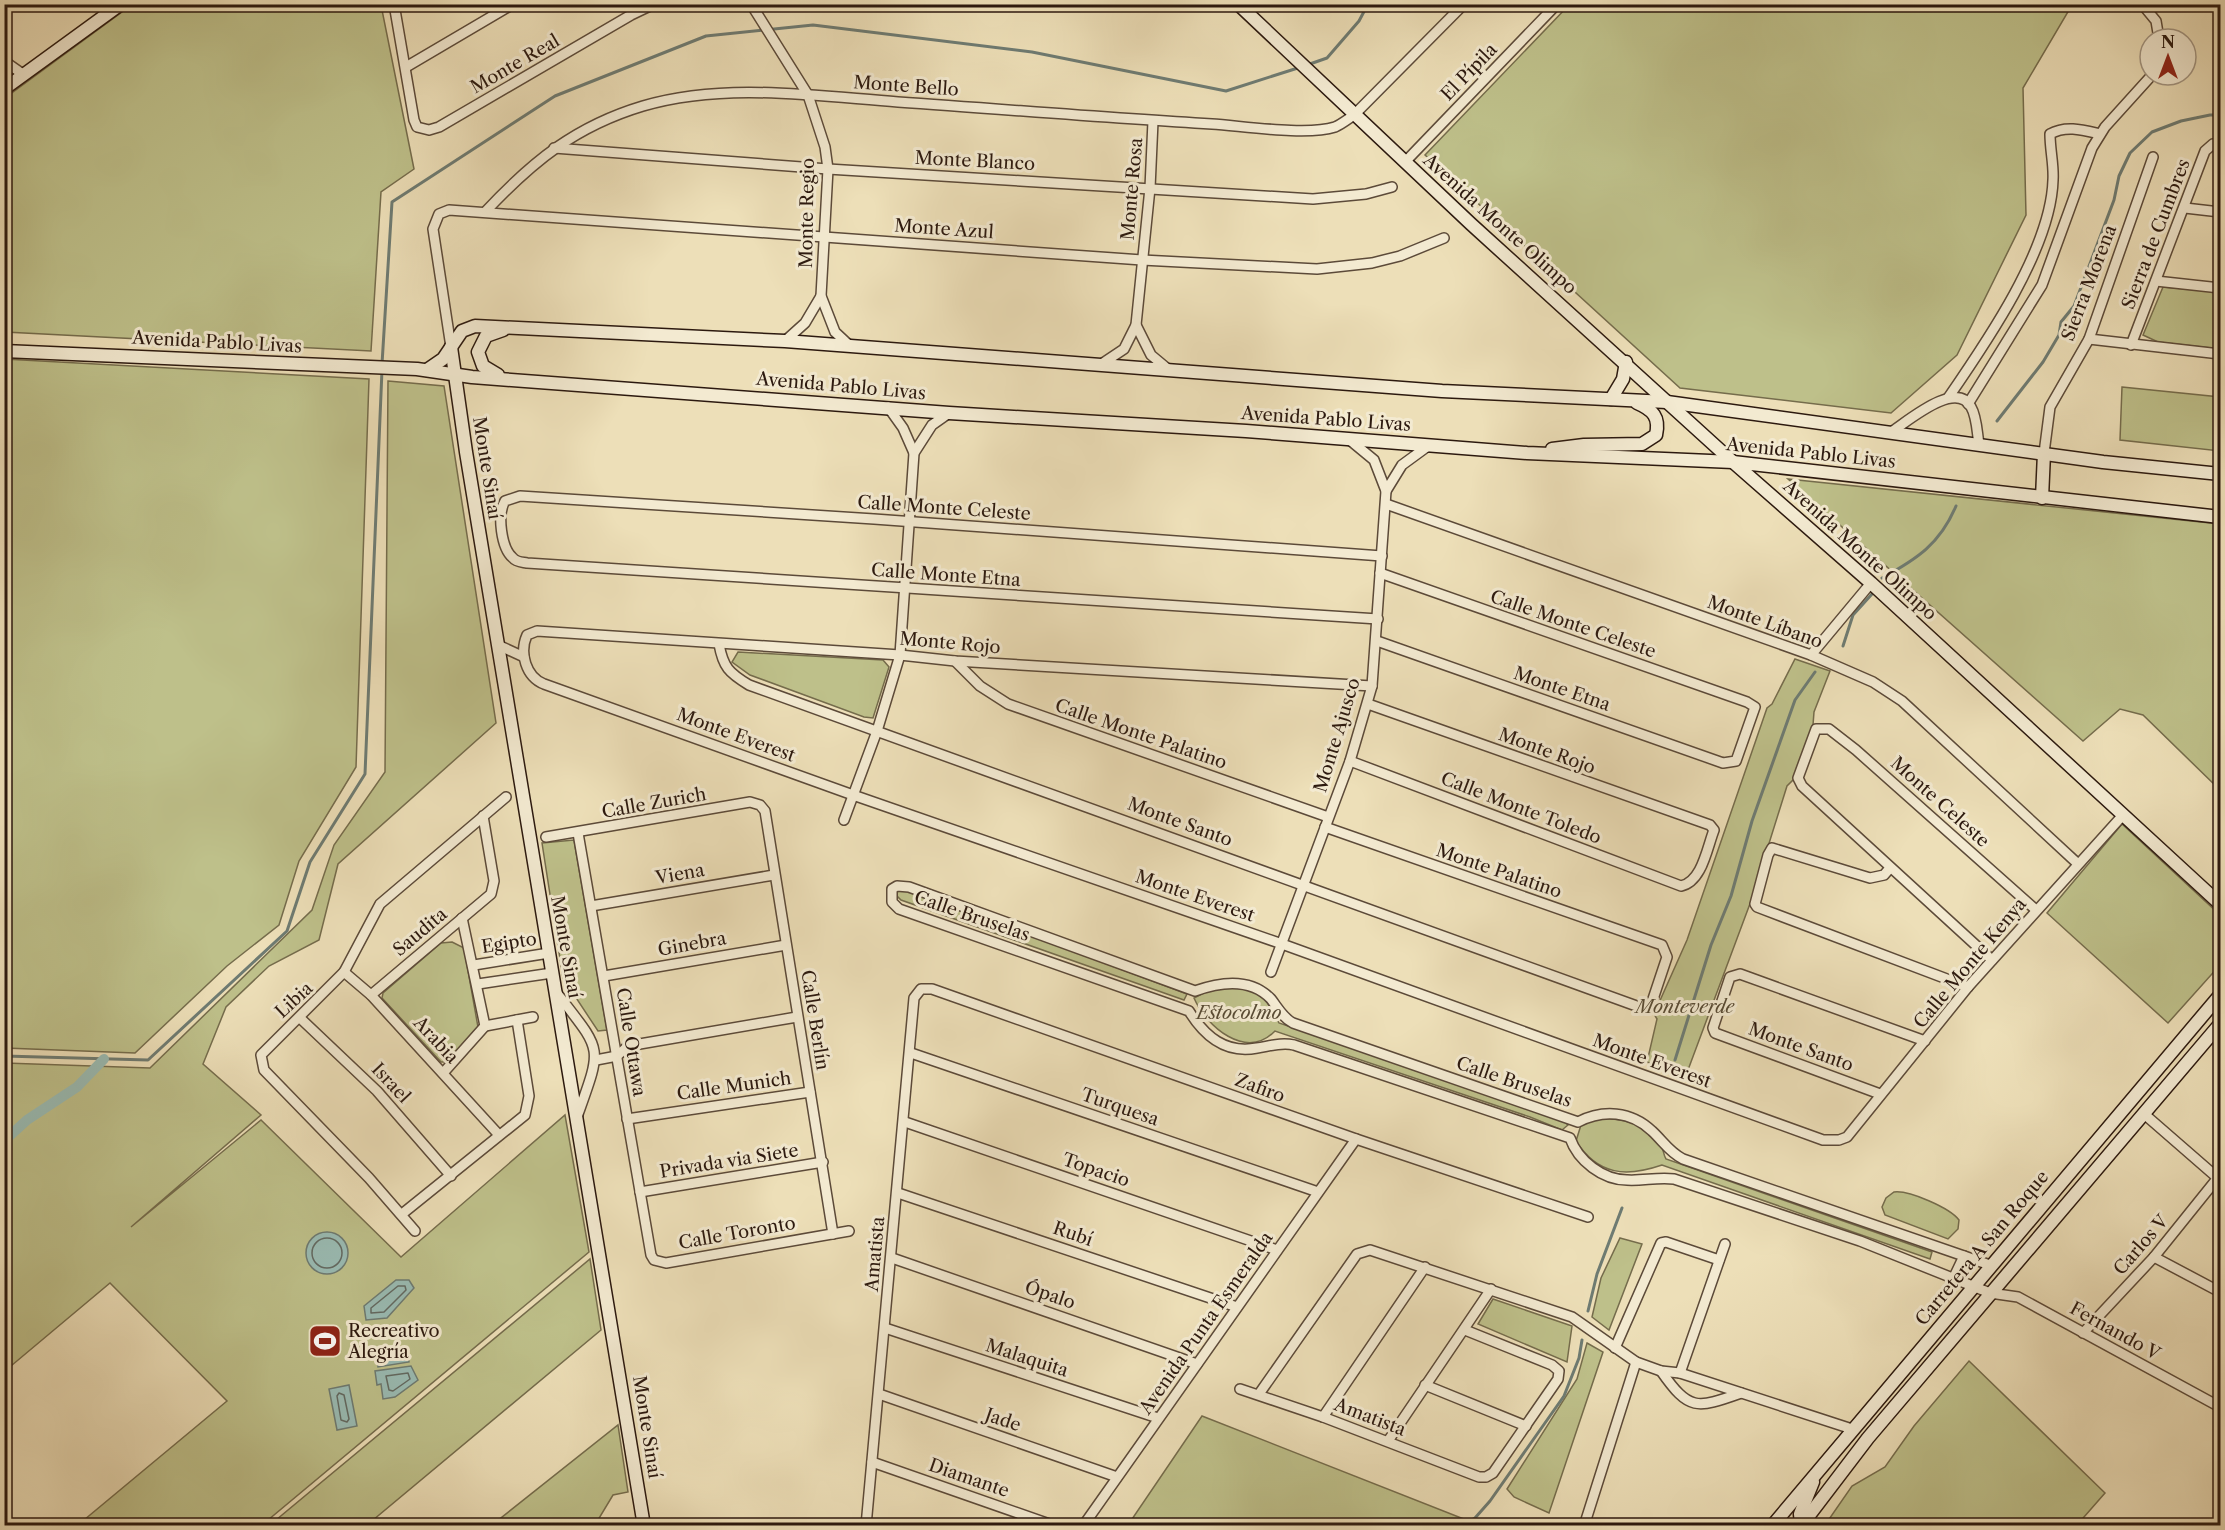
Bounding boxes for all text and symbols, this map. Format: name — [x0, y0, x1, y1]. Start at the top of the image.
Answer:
north arrow — [2138, 27, 2198, 87]
street label: Monte Real — [467, 30, 563, 98]
text: N — [2161, 32, 2175, 52]
street label: El Pípila — [1436, 38, 1502, 105]
street label: Monte Bello — [853, 71, 959, 101]
street label: Monte Rosa — [1117, 136, 1147, 241]
street label: Monte Blanco — [914, 147, 1036, 175]
street label: Avenida Monte Olimpo — [1418, 149, 1581, 299]
street label: Sierra de Cumbres — [2117, 156, 2195, 312]
street label: Monte Regio — [795, 158, 819, 268]
street label: Monte Azul — [894, 215, 994, 243]
street label: Sierra Morena — [2057, 221, 2121, 344]
street label: Avenida Pablo Livas — [130, 327, 303, 357]
street label: Avenida Pablo Livas — [754, 368, 927, 404]
street label: Avenida Pablo Livas — [1239, 402, 1412, 436]
street label: Monte Sinaí — [468, 415, 506, 521]
street label: Avenida Pablo Livas — [1724, 433, 1897, 473]
street label: Avenida Monte Olimpo — [1778, 475, 1941, 625]
street label: Calle Monte Celeste — [857, 491, 1031, 525]
street label: Calle Monte Etna — [871, 559, 1022, 591]
street label: Calle Monte Celeste — [1487, 585, 1659, 663]
street label: Monte Líbano — [1704, 591, 1826, 653]
street label: Monte Rojo — [898, 628, 1002, 658]
street label: Monte Etna — [1511, 662, 1614, 716]
street label: Monte Ajusco — [1309, 675, 1365, 795]
street label: Calle Monte Palatino — [1052, 694, 1230, 774]
street label: Monte Everest — [674, 703, 799, 767]
street label: Monte Rojo — [1496, 723, 1598, 779]
street label: Monte Celeste — [1886, 752, 1994, 852]
street label: Calle Monte Toledo — [1438, 767, 1604, 849]
street label: Calle Zurich — [600, 783, 708, 823]
street label: Monte Santo — [1124, 793, 1236, 851]
street label: Monte Palatino — [1433, 839, 1565, 903]
street label: Viena — [653, 859, 707, 889]
street label: Monte Everest — [1133, 865, 1258, 927]
street label: Calle Bruselas — [911, 886, 1033, 946]
street label: Calle Monte Kenya — [1909, 893, 2031, 1033]
street label: Monte Sinaí — [546, 894, 586, 1001]
street label: Saudita — [389, 903, 452, 961]
street label: Ginebra — [656, 927, 728, 961]
street label: Egipto — [480, 928, 538, 958]
street label: Calle Berlín — [796, 968, 834, 1072]
street label: Libia — [271, 977, 318, 1023]
street label: Calle Ottawa — [612, 986, 651, 1098]
park label: Monteverde — [1634, 996, 1736, 1018]
park label: Estocolmo — [1194, 1002, 1282, 1024]
street label: Arabia — [408, 1011, 464, 1068]
street label: Monte Santo — [1745, 1018, 1857, 1076]
street label: Monte Everest — [1590, 1029, 1715, 1093]
street label: Calle Bruselas — [1453, 1052, 1575, 1112]
street label: Israel — [367, 1058, 415, 1108]
street label: Calle Munich — [675, 1067, 793, 1105]
street label: Zafiro — [1232, 1069, 1288, 1107]
street label: Turquesa — [1078, 1083, 1162, 1131]
street label: Privada via Siete — [658, 1139, 800, 1183]
street label: Topacio — [1060, 1148, 1132, 1192]
street label: Carretera A San Roque — [1911, 1166, 2053, 1330]
street label: Carlos V — [2109, 1210, 2174, 1279]
street label: Calle Toronto — [677, 1212, 797, 1254]
street label: Amatista — [861, 1215, 889, 1293]
street label: Rubí — [1050, 1217, 1096, 1251]
street label: Avenida Punta Esmeralda — [1134, 1227, 1278, 1419]
street label: Ópalo — [1022, 1275, 1078, 1314]
street label: Fernando V — [2066, 1297, 2165, 1365]
place label: Recreativo Alegría — [347, 1320, 439, 1363]
sports icon: Recreativo Alegría — [307, 1323, 343, 1359]
street label: Malaquita — [983, 1334, 1072, 1382]
street label: Monte Sinaí — [628, 1374, 666, 1480]
street label: Amatista — [1330, 1393, 1409, 1441]
street label: Jade — [979, 1403, 1024, 1436]
street label: Diamante — [926, 1454, 1012, 1502]

